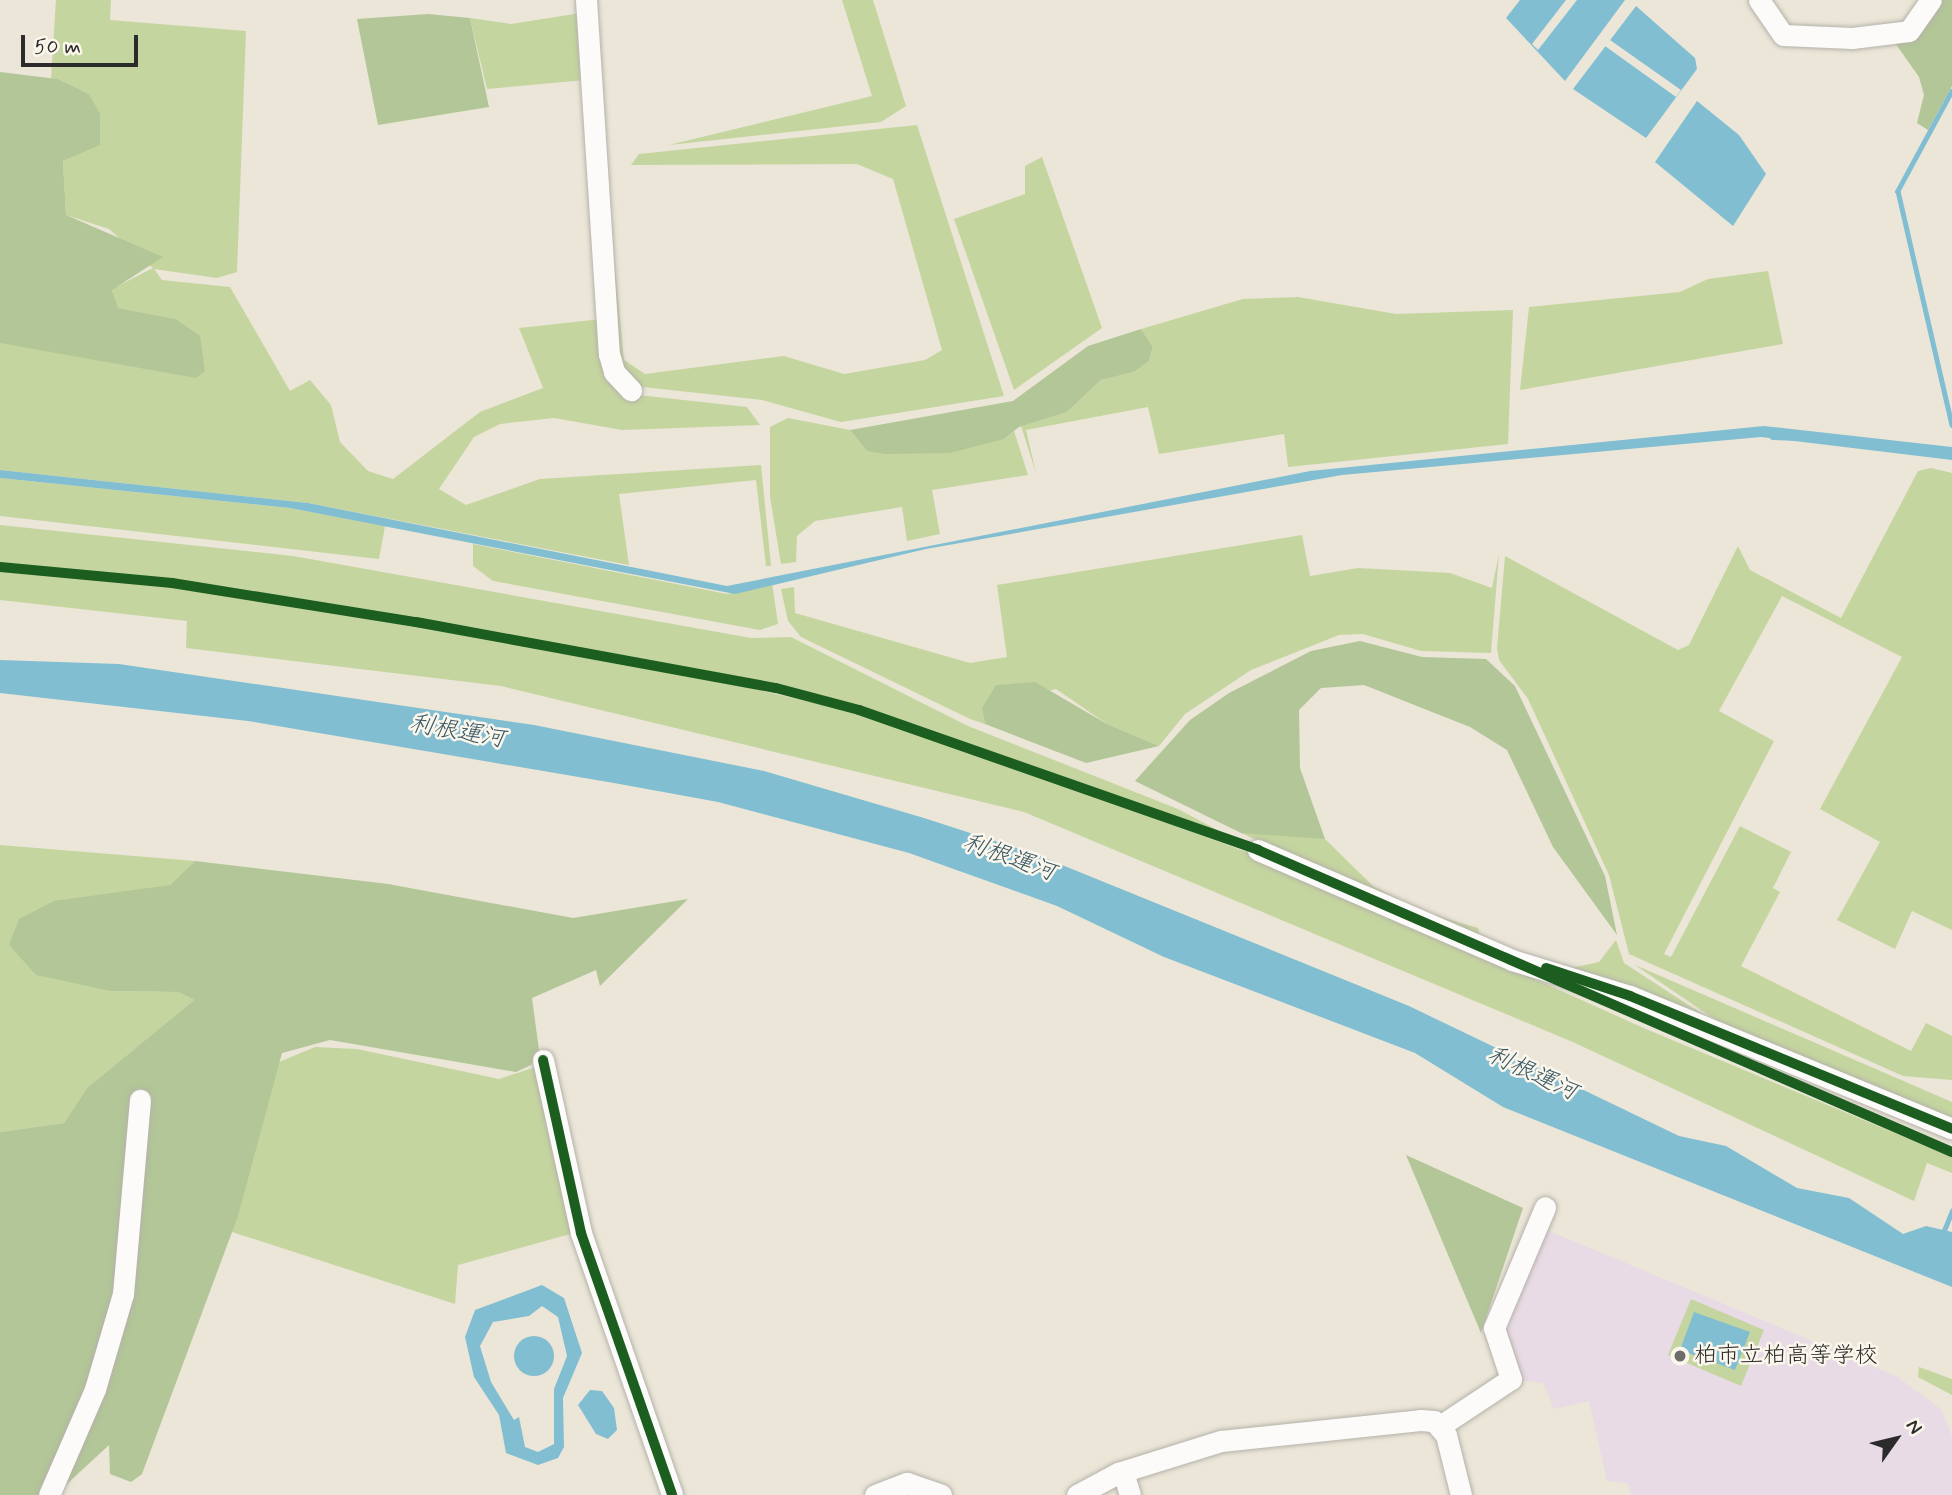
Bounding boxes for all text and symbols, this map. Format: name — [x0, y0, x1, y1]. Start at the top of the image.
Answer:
scale bar — [24, 21, 142, 65]
text: 50 m — [34, 33, 81, 61]
water label: 利根運河 — [407, 709, 507, 755]
water label: 利根運河 — [959, 828, 1059, 888]
water label: 利根運河 — [1482, 1041, 1582, 1107]
place label: 柏市立柏高等学校 — [1694, 1342, 1878, 1370]
marker: 柏市立柏高等学校 — [1672, 1348, 1688, 1364]
north arrow — [1861, 1404, 1931, 1474]
text: N — [1900, 1415, 1928, 1439]

